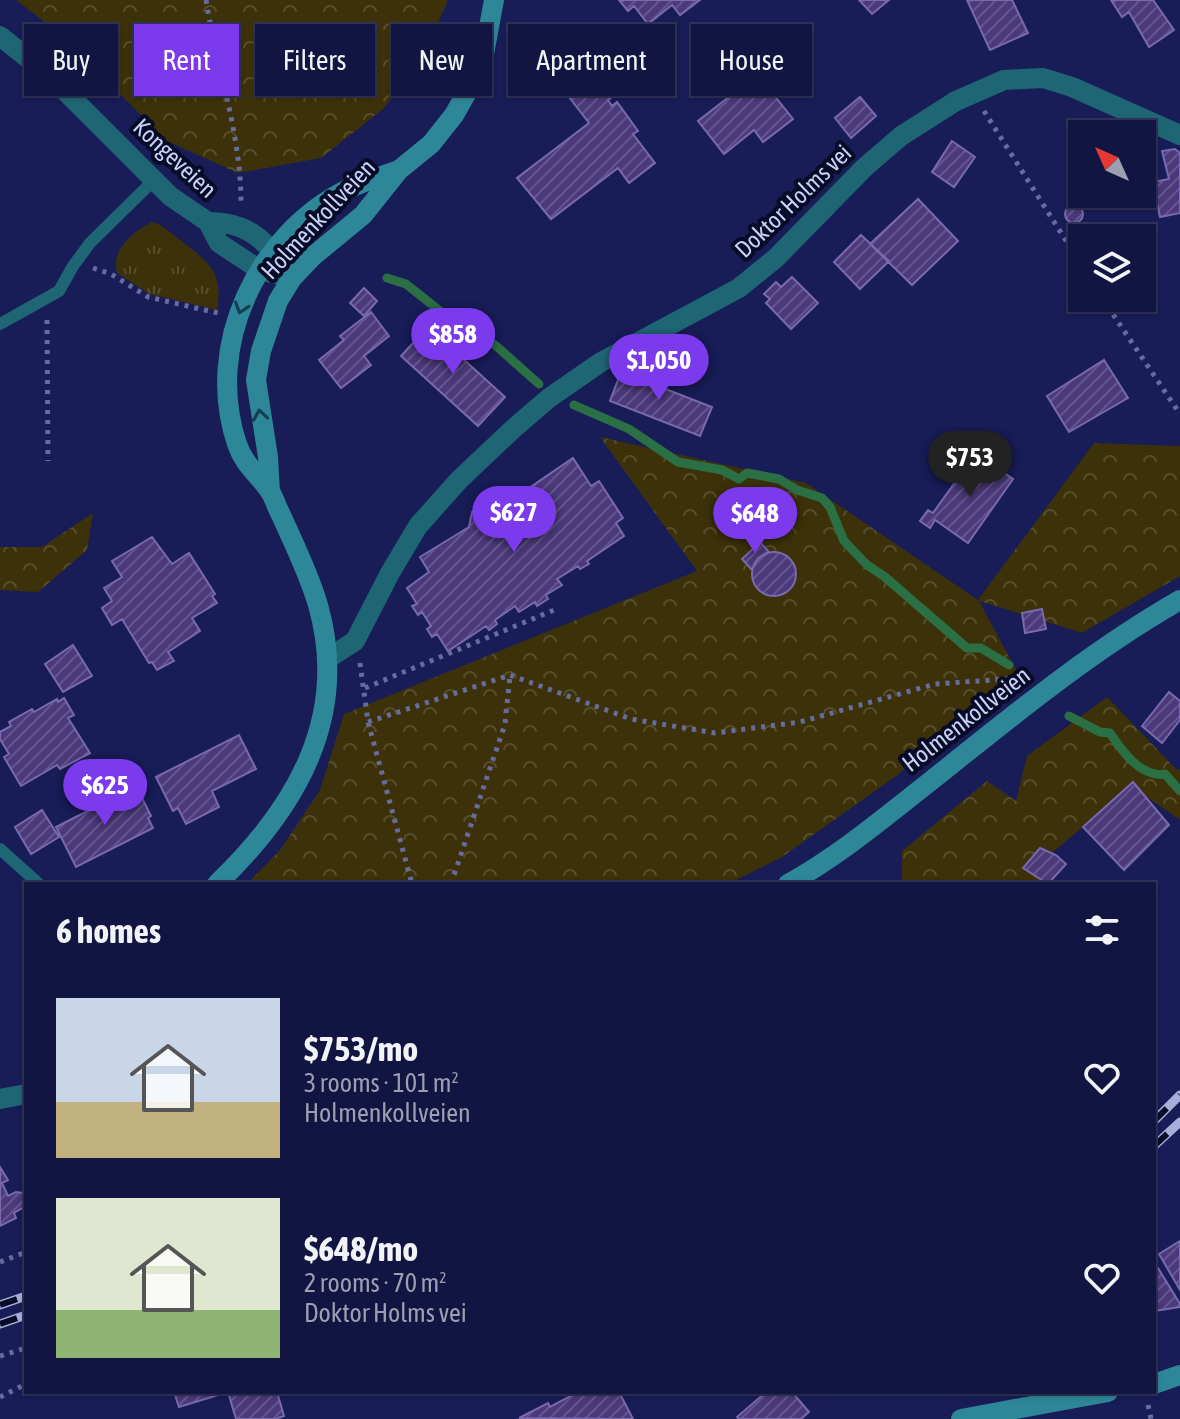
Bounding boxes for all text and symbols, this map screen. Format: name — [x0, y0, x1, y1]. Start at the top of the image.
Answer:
chip: Buy — [24, 24, 118, 96]
chip: Rent — [134, 24, 239, 96]
chip: Filters — [255, 24, 375, 96]
chip: New — [391, 24, 492, 96]
chip: Apartment — [508, 24, 675, 96]
chip: House — [691, 24, 812, 96]
street label: Kongeveien — [128, 113, 222, 203]
north arrow — [1068, 120, 1156, 208]
map controls — [1068, 120, 1156, 312]
street label: Doktor Holms vei — [730, 139, 856, 263]
street label: Holmenkollveien — [256, 154, 380, 284]
button: layers — [1068, 224, 1156, 312]
one-way arrow — [234, 301, 250, 314]
pin: $858 — [406, 308, 500, 376]
text: $858 — [429, 319, 477, 349]
pin: $1,050 — [594, 334, 724, 402]
text: $1,050 — [627, 345, 691, 375]
one-way arrow — [252, 408, 269, 422]
pin: $753 — [923, 431, 1017, 499]
text: $753 — [946, 442, 994, 472]
pin: $627 — [467, 486, 561, 554]
pin: $648 — [708, 487, 802, 555]
text: $627 — [490, 497, 538, 527]
text: $648 — [731, 498, 779, 528]
street label: Holmenkollveien — [897, 661, 1035, 777]
pin: $625 — [58, 759, 152, 827]
text: $625 — [81, 770, 129, 800]
icon: filters — [1080, 908, 1124, 952]
text: 6 homes — [56, 911, 161, 950]
text: $753/mo — [304, 1029, 418, 1068]
icon: home — [120, 1030, 216, 1126]
icon: heart — [1080, 1056, 1124, 1100]
text: 3 rooms · 101 m² — [304, 1068, 459, 1098]
text: Holmenkollveien — [304, 1098, 471, 1128]
text: $648/mo — [304, 1229, 418, 1268]
icon: home — [120, 1230, 216, 1326]
icon: heart — [1080, 1256, 1124, 1300]
text: 2 rooms · 70 m² — [304, 1268, 446, 1298]
text: Doktor Holms vei — [304, 1298, 467, 1328]

